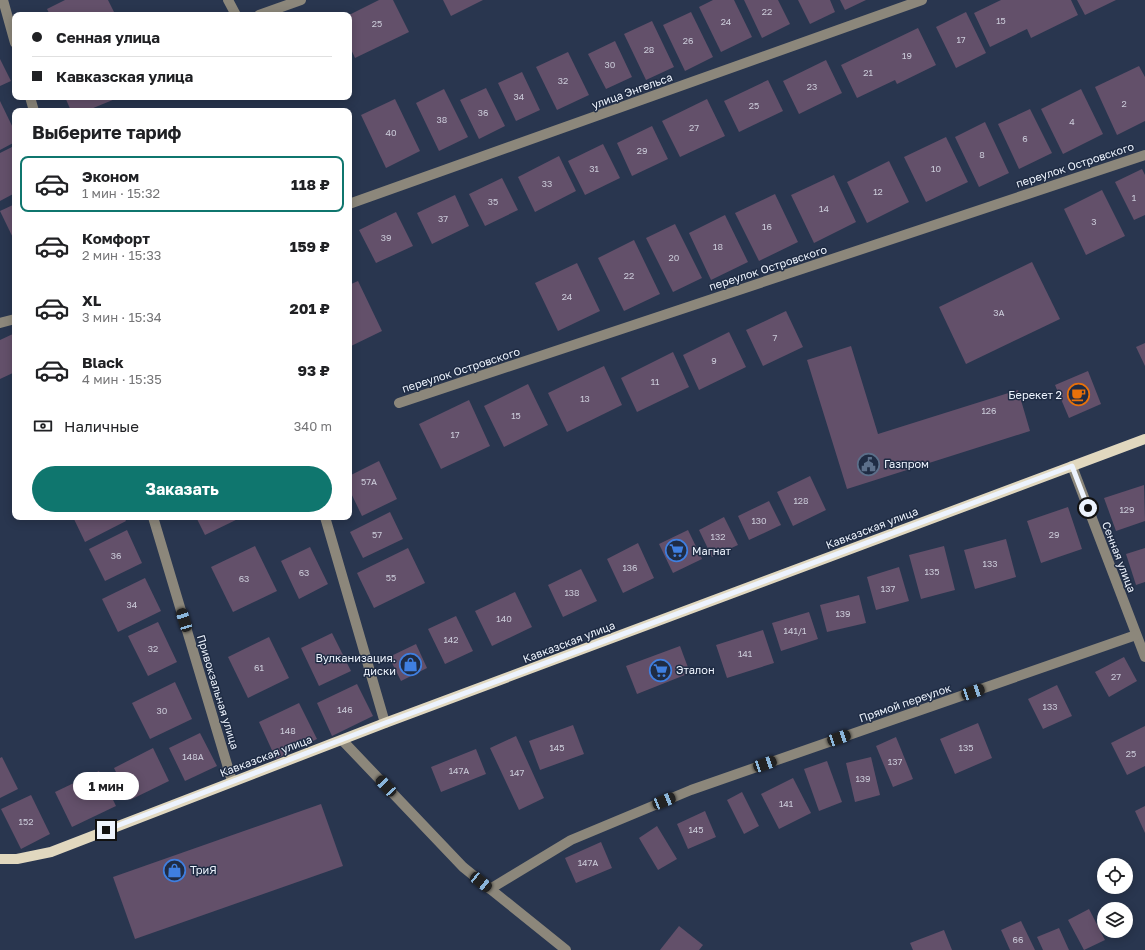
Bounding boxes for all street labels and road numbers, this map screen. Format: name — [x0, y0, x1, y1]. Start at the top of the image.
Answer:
street label: улица Энгельса — [590, 70, 674, 111]
street label: переулок Островского — [1014, 139, 1136, 190]
street label: переулок Островского — [707, 242, 829, 293]
street label: переулок Островского — [400, 344, 522, 395]
street label: Кавказская улица — [824, 504, 920, 551]
street label: Сенная улица — [1100, 520, 1139, 594]
street label: Кавказская улица — [521, 618, 617, 665]
street label: Привокзальная улица — [195, 633, 242, 751]
street label: Прямой переулок — [857, 680, 953, 724]
street label: Кавказская улица — [218, 732, 314, 779]

